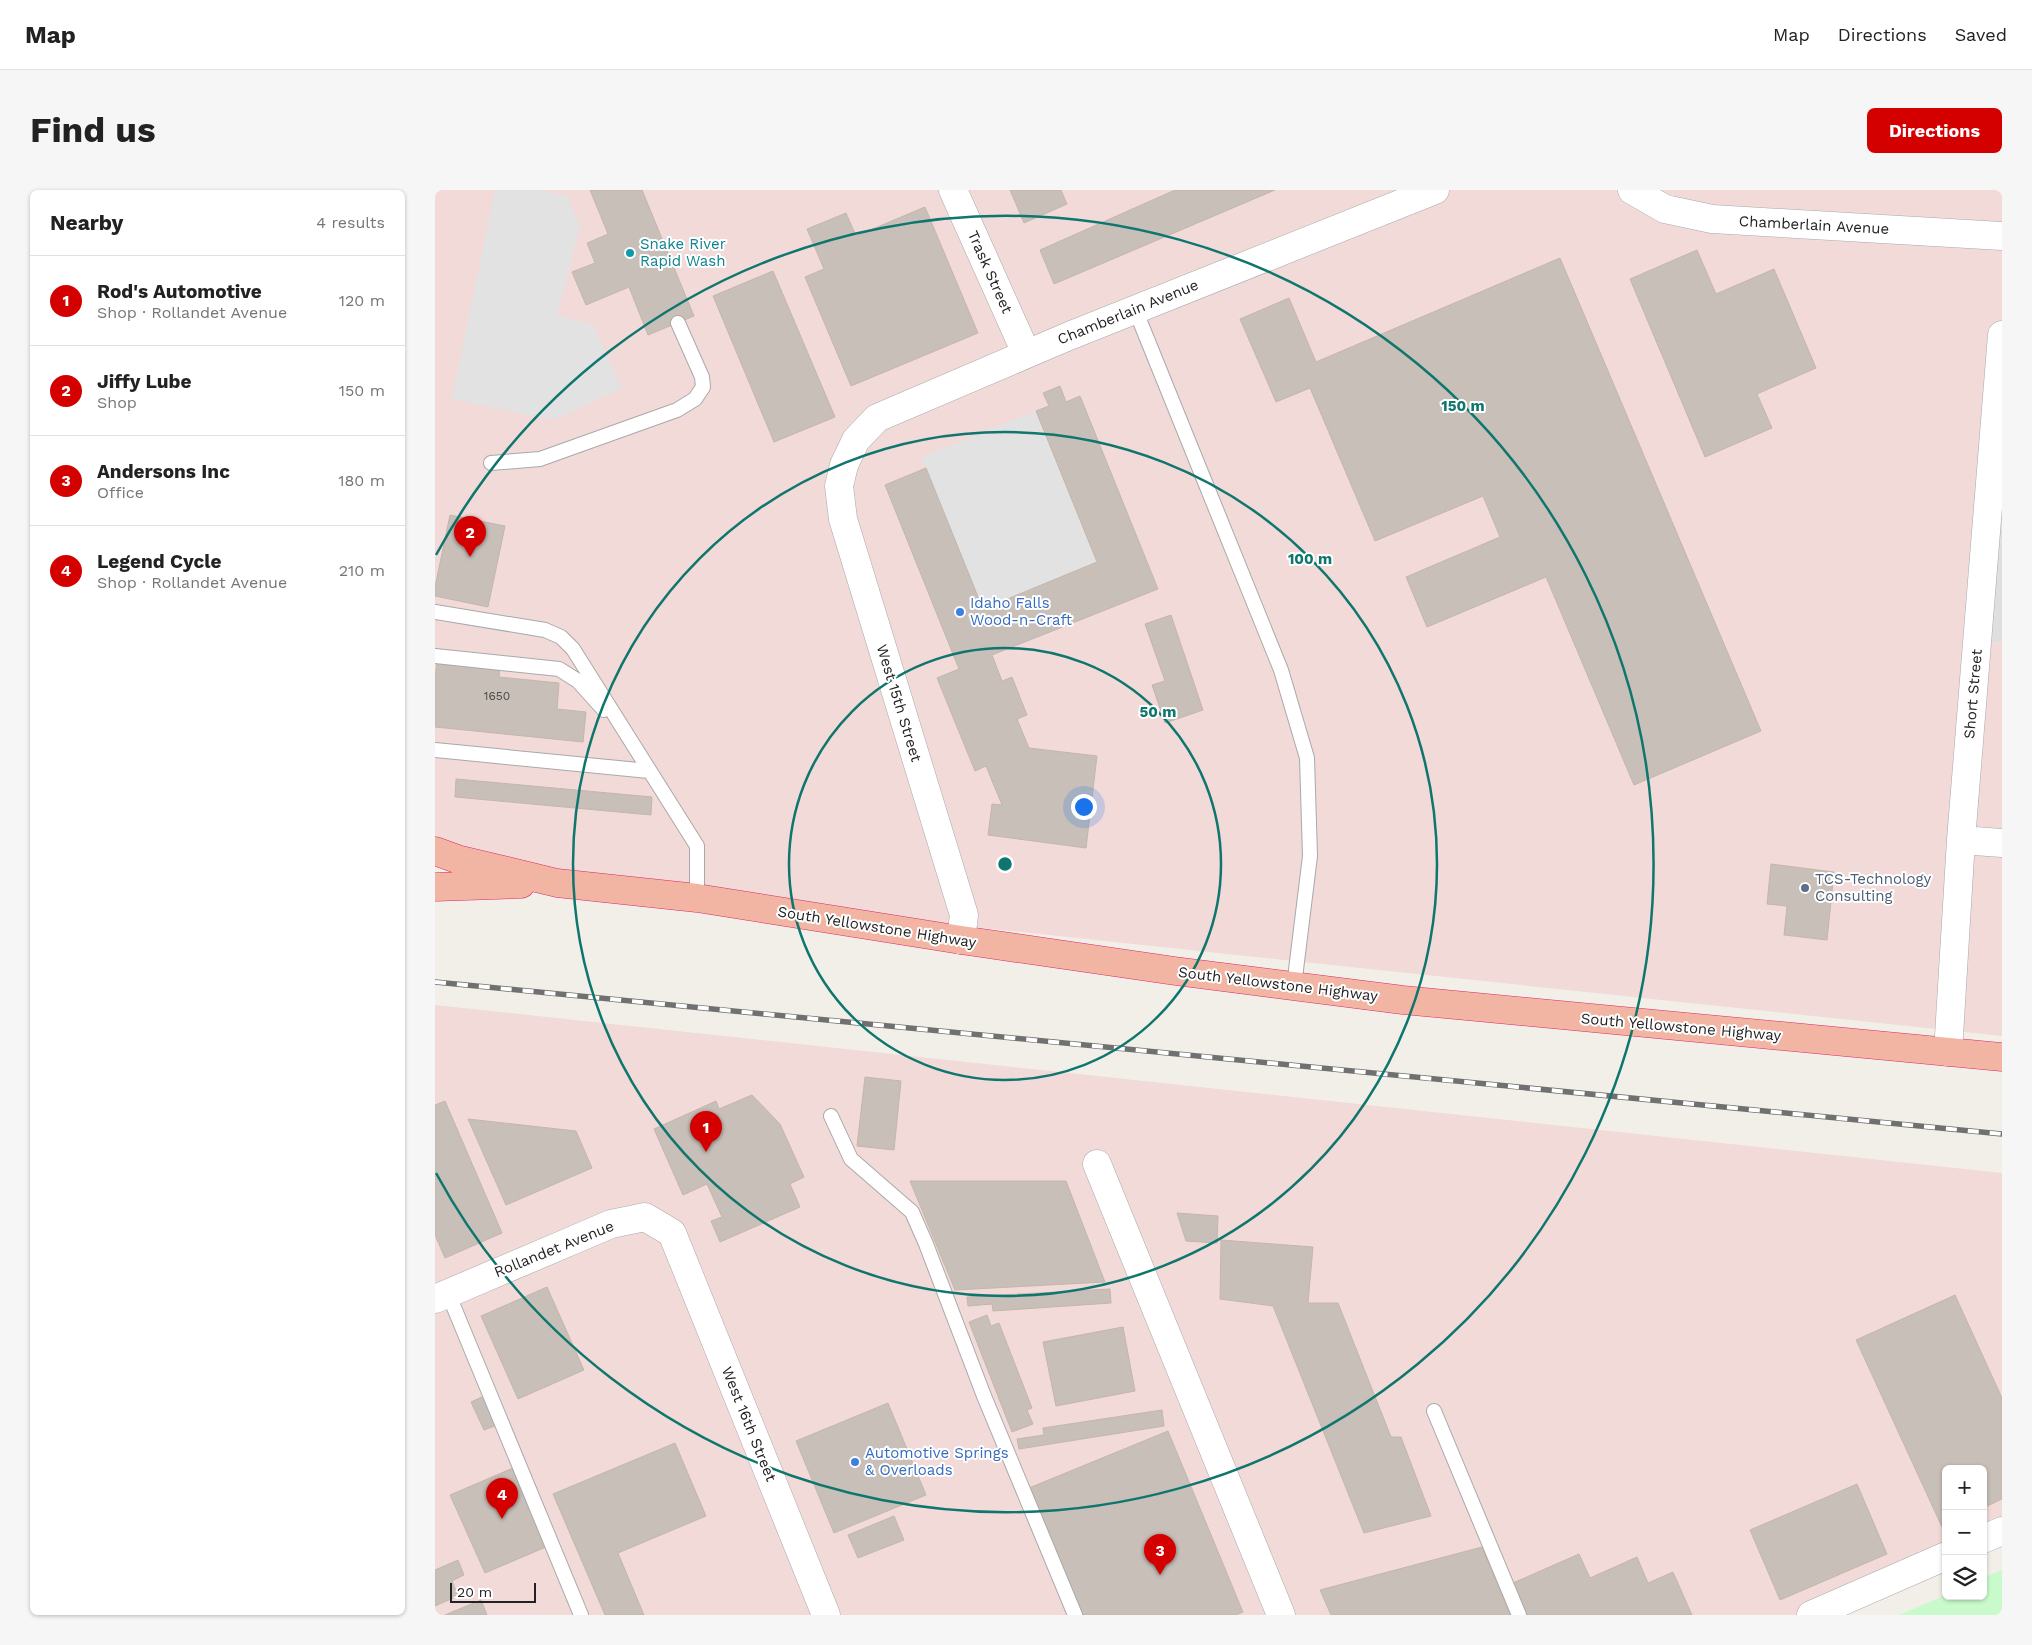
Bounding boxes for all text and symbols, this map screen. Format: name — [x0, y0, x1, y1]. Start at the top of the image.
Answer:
text: Map — [25, 21, 76, 49]
text: Map — [1773, 24, 1810, 45]
text: Directions — [1838, 24, 1927, 45]
text: Saved — [1955, 24, 2007, 45]
button: Directions — [1867, 108, 2002, 153]
text: Find us — [30, 109, 156, 151]
text: Nearby — [50, 210, 123, 235]
street label: Chamberlain Avenue — [1738, 212, 1890, 238]
text: 4 results — [316, 213, 385, 232]
street label: Trask Street — [964, 228, 1017, 317]
place label: Snake River Rapid Wash — [640, 235, 726, 270]
marker: Snake River Rapid Wash — [624, 247, 636, 259]
street label: Chamberlain Avenue — [1055, 275, 1201, 349]
text: Rod's Automotive — [97, 280, 262, 303]
text: 1 — [63, 291, 69, 310]
text: 120 m — [339, 291, 385, 310]
text: Shop · Rollandet Avenue — [97, 303, 287, 322]
text: Jiffy Lube — [97, 370, 192, 393]
text: 2 — [61, 381, 71, 400]
text: 150 m — [339, 381, 385, 400]
text: Shop — [97, 393, 137, 412]
text: 150 m — [1441, 397, 1485, 415]
text: Andersons Inc — [97, 460, 230, 483]
text: 3 — [61, 471, 71, 490]
text: 180 m — [338, 471, 385, 490]
text: Office — [97, 483, 144, 502]
pin: 2 — [454, 516, 486, 557]
text: Legend Cycle — [97, 550, 222, 573]
text: 100 m — [1288, 550, 1332, 568]
text: 4 — [61, 561, 71, 580]
text: 210 m — [339, 561, 385, 580]
text: Shop · Rollandet Avenue — [97, 573, 287, 592]
place label: Idaho Falls Wood-n-Craft — [970, 594, 1073, 629]
marker: Idaho Falls Wood-n-Craft — [954, 606, 966, 618]
street label: West 15th Street — [873, 642, 926, 765]
street label: Short Street — [1960, 648, 1986, 740]
house number: 1650 — [484, 689, 510, 703]
text: 50 m — [1140, 703, 1176, 721]
your location — [1071, 794, 1097, 820]
centre of rings — [996, 855, 1014, 873]
place label: TCS-Technology Consulting — [1815, 870, 1931, 905]
marker: TCS-Technology Consulting — [1799, 882, 1811, 894]
street label: South Yellowstone Highway — [776, 902, 978, 952]
street label: South Yellowstone Highway — [1177, 963, 1379, 1005]
street label: South Yellowstone Highway — [1580, 1009, 1782, 1045]
pin: 1 — [690, 1111, 722, 1152]
street label: Rollandet Avenue — [492, 1217, 616, 1281]
street label: West 16th Street — [718, 1364, 781, 1485]
place label: Automotive Springs & Overloads — [865, 1444, 1009, 1479]
marker: Automotive Springs & Overloads — [849, 1456, 861, 1468]
map controls — [1942, 1465, 1987, 1600]
button: + — [1942, 1465, 1987, 1510]
pin: 4 — [486, 1478, 518, 1519]
button: − — [1942, 1510, 1987, 1555]
pin: 3 — [1144, 1534, 1176, 1575]
button: layers — [1942, 1555, 1987, 1600]
scale bar — [450, 1580, 536, 1603]
text: 20 m — [457, 1584, 492, 1600]

